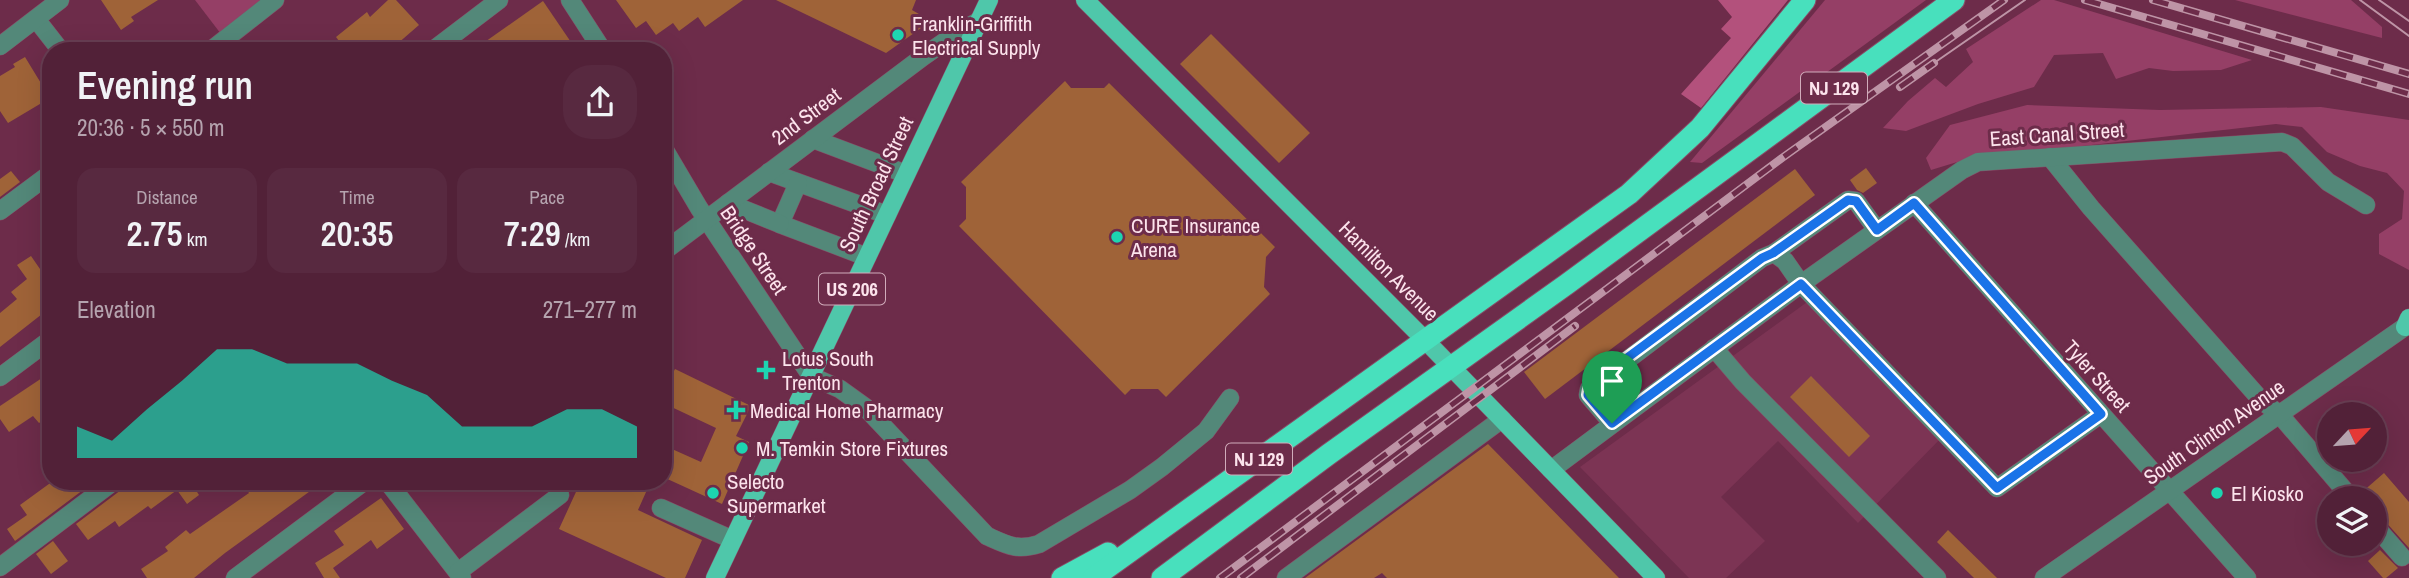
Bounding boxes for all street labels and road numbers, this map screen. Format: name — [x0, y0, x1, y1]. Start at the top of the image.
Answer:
road number: NJ 129 — [1801, 72, 1867, 104]
street label: 2nd Street — [766, 80, 847, 151]
street label: South Broad Street — [832, 111, 920, 257]
street label: East Canal Street — [1989, 115, 2126, 153]
street label: Bridge Street — [714, 200, 795, 300]
street label: Hamilton Avenue — [1332, 214, 1446, 328]
road number: US 206 — [819, 274, 885, 304]
street label: Tyler Street — [2057, 334, 2137, 419]
street label: South Clinton Avenue — [2138, 372, 2290, 492]
road number: NJ 129 — [1226, 444, 1292, 474]

